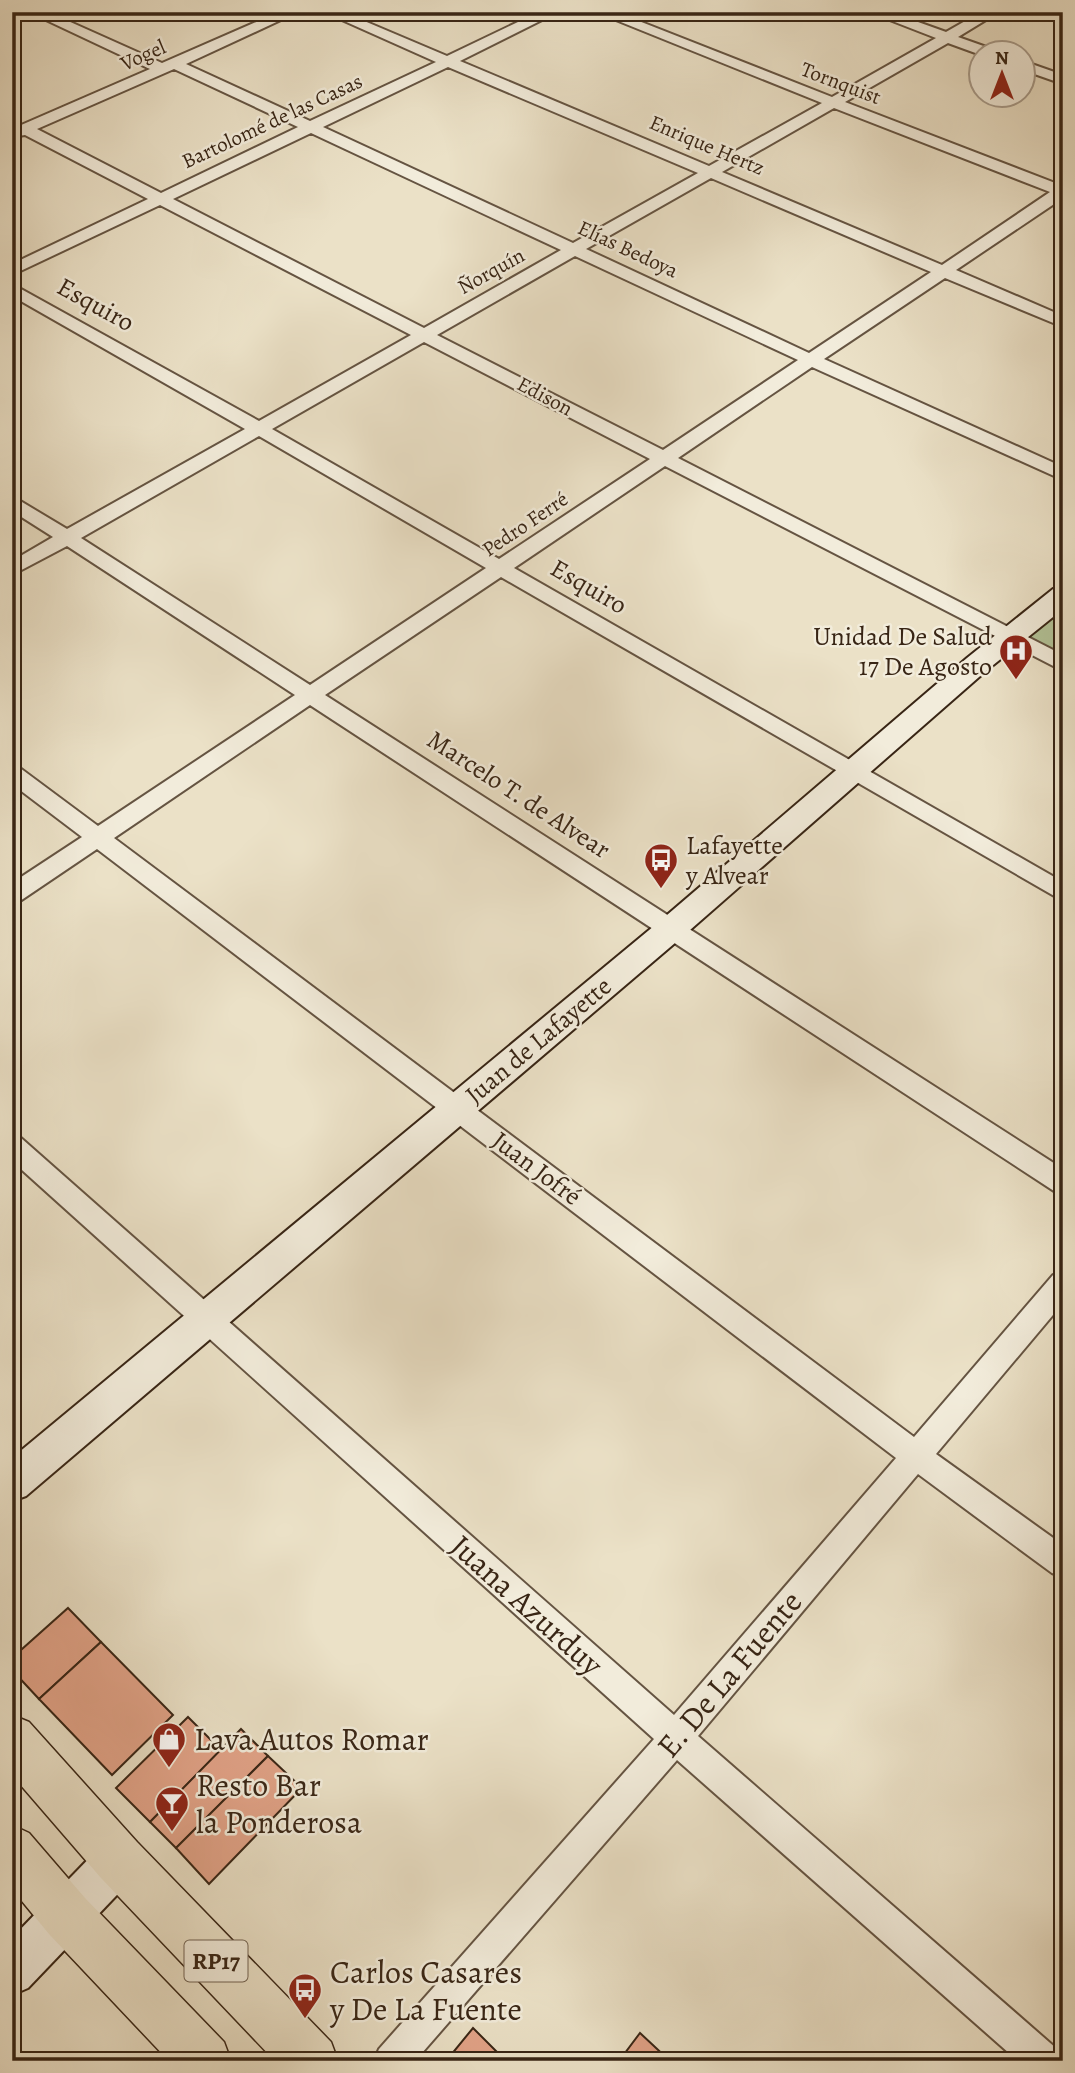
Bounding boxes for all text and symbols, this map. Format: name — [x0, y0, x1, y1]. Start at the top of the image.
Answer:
street label: Vogel — [115, 33, 170, 78]
north arrow — [967, 38, 1036, 108]
text: N — [995, 45, 1009, 71]
street label: Tornquist — [797, 55, 885, 111]
street label: Bartolomé de las Casas — [177, 67, 367, 175]
street label: Enrique Hertz — [645, 108, 769, 182]
street label: Elías Bedoya — [573, 214, 683, 285]
street label: Ñorquín — [452, 241, 530, 301]
street label: Esquiro — [51, 269, 141, 340]
street label: Edison — [512, 370, 578, 422]
street label: Pedro Ferré — [476, 485, 574, 563]
street label: Esquiro — [544, 550, 634, 622]
place label: Unidad De Salud 17 De Agosto — [813, 619, 992, 684]
hospital icon: Unidad De Salud 17 De Agosto — [997, 632, 1035, 681]
street label: Marcelo T. de Alvear — [420, 722, 617, 867]
place label: Lafayette y Alvear — [685, 828, 783, 893]
bus stop icon: Lafayette y Alvear — [642, 841, 680, 890]
street label: Juan de Lafayette — [458, 969, 619, 1112]
street label: Juan Jofré — [485, 1123, 589, 1214]
street label: Juana Azurduy — [441, 1524, 614, 1686]
street label: E. De La Fuente — [646, 1581, 812, 1767]
place label: Lava Autos Romar — [194, 1717, 429, 1761]
shop icon: Lava Autos Romar — [150, 1720, 188, 1769]
place label: Resto Bar la Ponderosa — [196, 1763, 362, 1844]
bar icon: Resto Bar la Ponderosa — [153, 1784, 191, 1833]
road number: RP17 — [184, 1940, 248, 1982]
place label: Carlos Casares y De La Fuente — [329, 1950, 522, 2031]
bus stop icon: Carlos Casares y De La Fuente — [286, 1971, 324, 2020]

